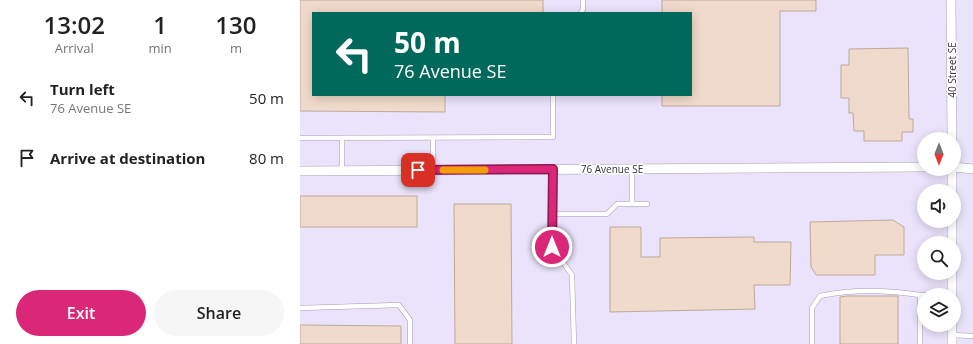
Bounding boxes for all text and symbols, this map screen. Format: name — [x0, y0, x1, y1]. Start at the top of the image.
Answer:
text: 13:02 — [44, 8, 105, 41]
text: 1 — [153, 8, 167, 41]
text: 130 — [215, 8, 256, 41]
text: 50 m — [394, 23, 461, 61]
icon: left — [328, 28, 380, 80]
text: Arrival — [55, 39, 94, 57]
text: min — [149, 39, 172, 57]
text: m — [230, 39, 242, 57]
street label: 40 Street SE — [945, 42, 959, 98]
text: 76 Avenue SE — [394, 59, 506, 83]
text: Turn left — [50, 79, 115, 99]
icon: left — [16, 87, 38, 109]
text: 50 m — [249, 88, 284, 108]
text: 76 Avenue SE — [50, 99, 131, 117]
north arrow — [917, 132, 961, 176]
map controls — [917, 132, 961, 332]
icon: arrive — [16, 147, 38, 169]
text: Arrive at destination — [50, 148, 205, 168]
text: 80 m — [249, 148, 284, 168]
pin — [401, 153, 435, 187]
icon: arrive — [407, 159, 429, 181]
street label: 76 Avenue SE — [581, 162, 643, 176]
button: sound — [917, 184, 961, 228]
position arrow — [531, 226, 573, 268]
button: search — [917, 236, 961, 280]
button: layers — [917, 288, 961, 332]
button: Exit — [16, 290, 146, 336]
button: Share — [154, 290, 284, 336]

